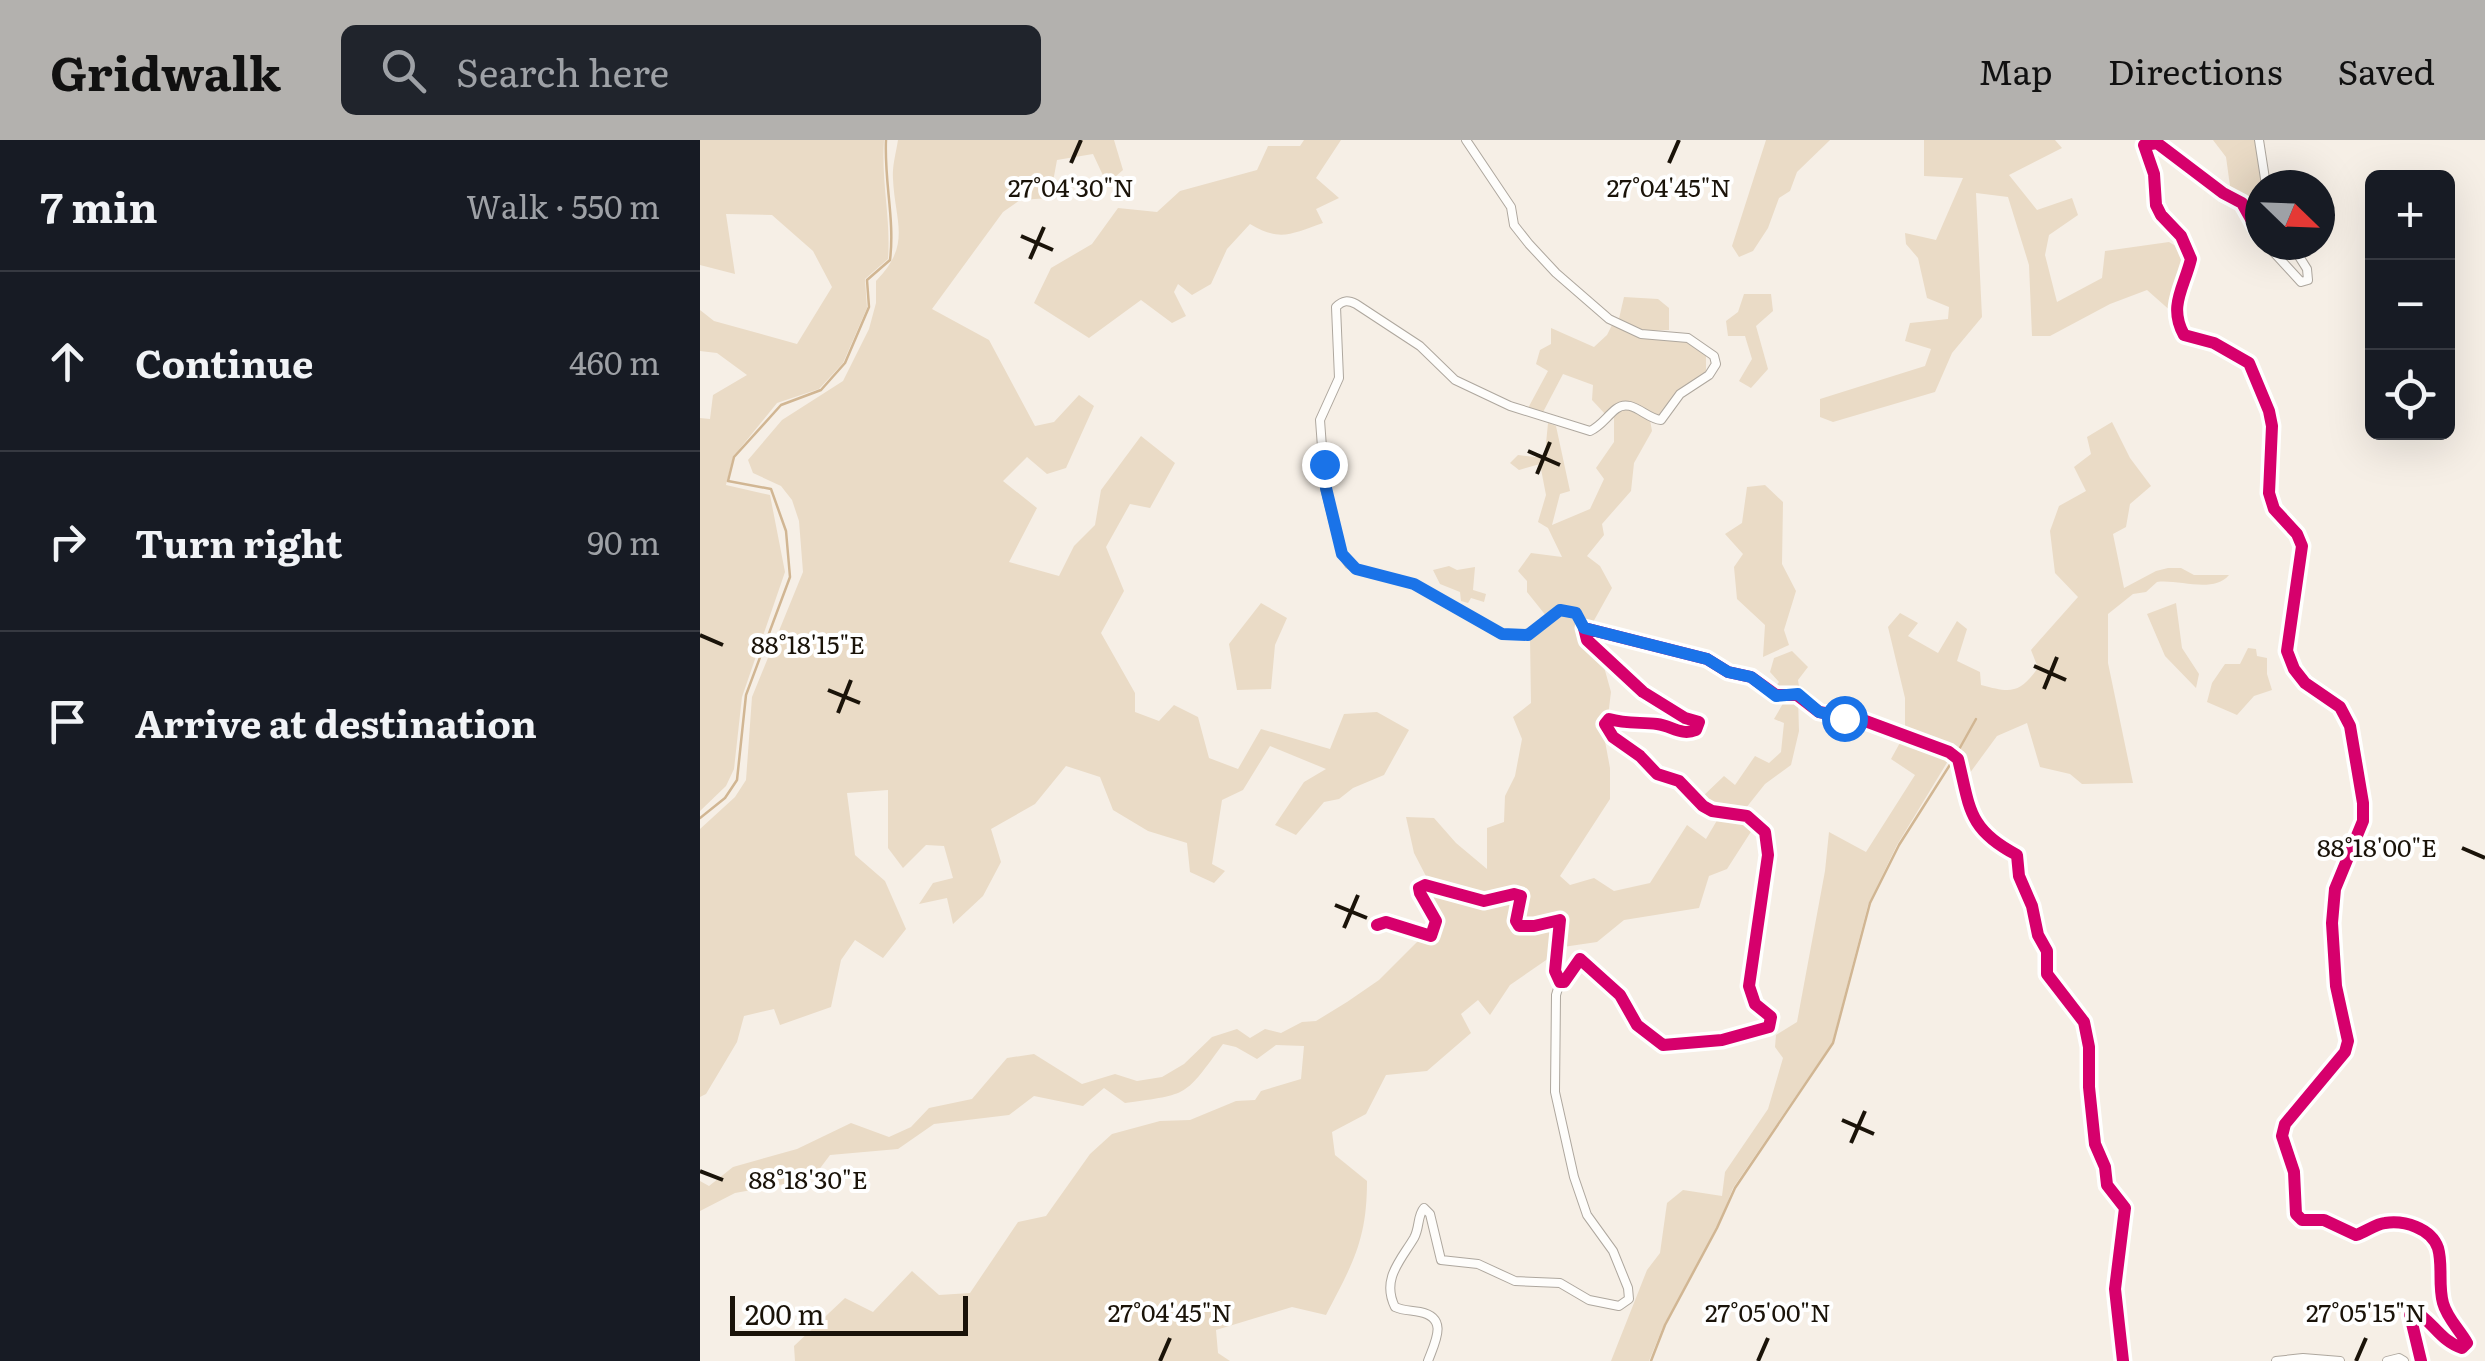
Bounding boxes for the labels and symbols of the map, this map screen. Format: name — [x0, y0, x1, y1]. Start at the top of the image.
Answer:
text: 27°04'30"N — [1008, 168, 1134, 205]
text: 27°04'45"N — [1607, 168, 1731, 205]
north arrow — [2245, 170, 2335, 260]
route end — [1302, 442, 1348, 488]
text: 88°18'15"E — [751, 625, 865, 662]
route start — [1822, 696, 1868, 742]
text: 88°18'00"E — [2317, 828, 2437, 865]
text: 88°18'30"E — [748, 1160, 868, 1197]
scale bar — [730, 1291, 968, 1336]
text: 27°04'45"N — [1108, 1293, 1232, 1330]
text: 27°05'00"N — [1705, 1293, 1831, 1330]
text: 27°05'15"N — [2306, 1293, 2426, 1330]

